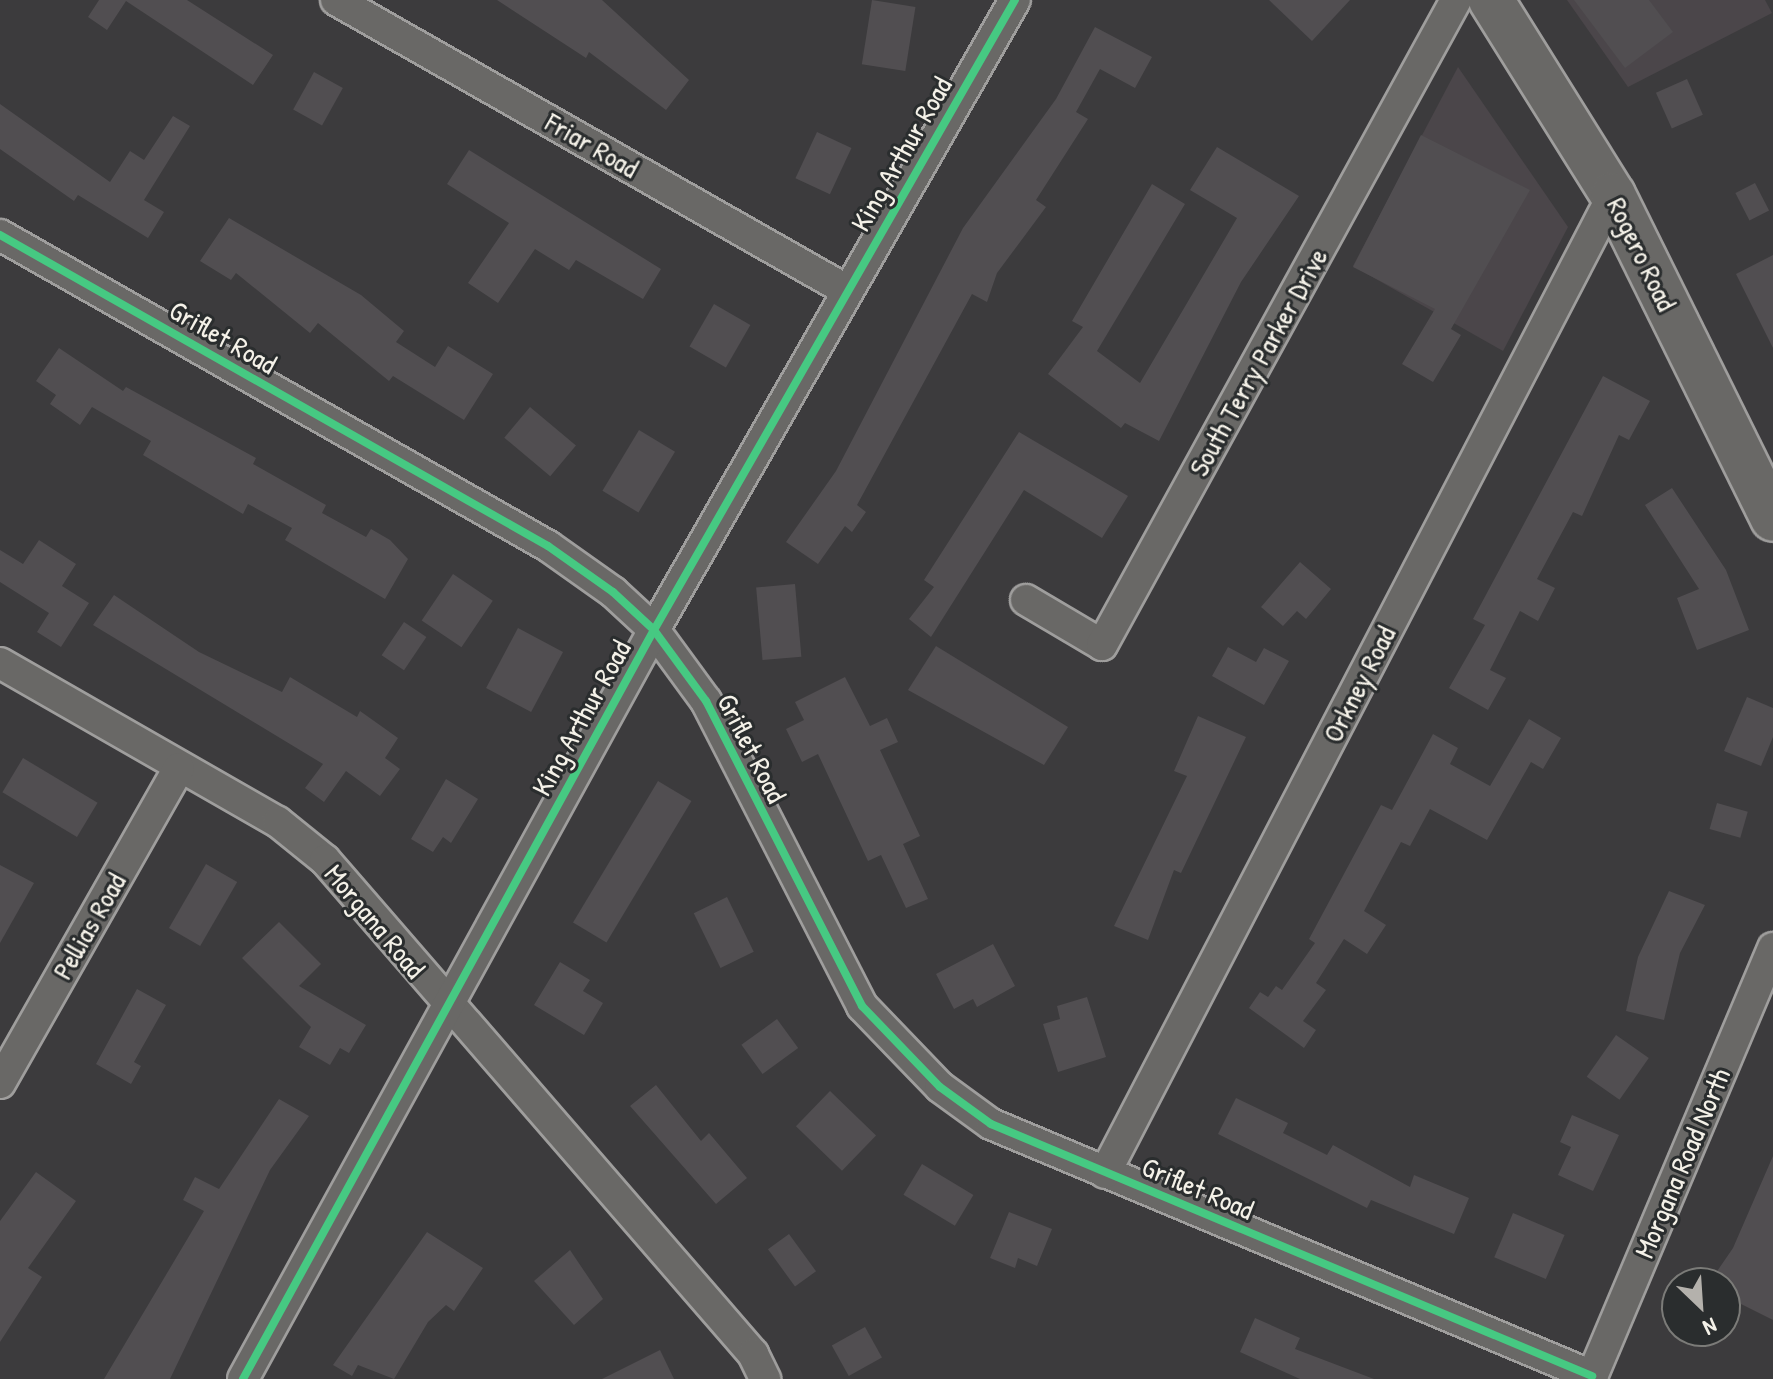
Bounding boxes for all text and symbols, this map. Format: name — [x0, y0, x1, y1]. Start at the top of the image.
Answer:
street label: King Arthur Road — [843, 71, 959, 237]
street label: Friar Road — [540, 105, 644, 185]
street label: Rogero Road — [1600, 192, 1684, 316]
street label: South Terry Parker Drive — [1181, 242, 1335, 482]
street label: Griflet Road — [164, 293, 282, 381]
street label: Orkney Road — [1315, 620, 1403, 748]
street label: King Arthur Road — [524, 634, 638, 802]
street label: Griflet Road — [710, 688, 794, 808]
street label: Morgana Road — [318, 857, 432, 985]
street label: Pellias Road — [45, 867, 133, 985]
street label: Morgana Road North — [1627, 1063, 1737, 1263]
street label: Griflet Road — [1137, 1149, 1259, 1227]
north arrow — [1661, 1267, 1741, 1347]
text: N — [1699, 1311, 1722, 1343]

